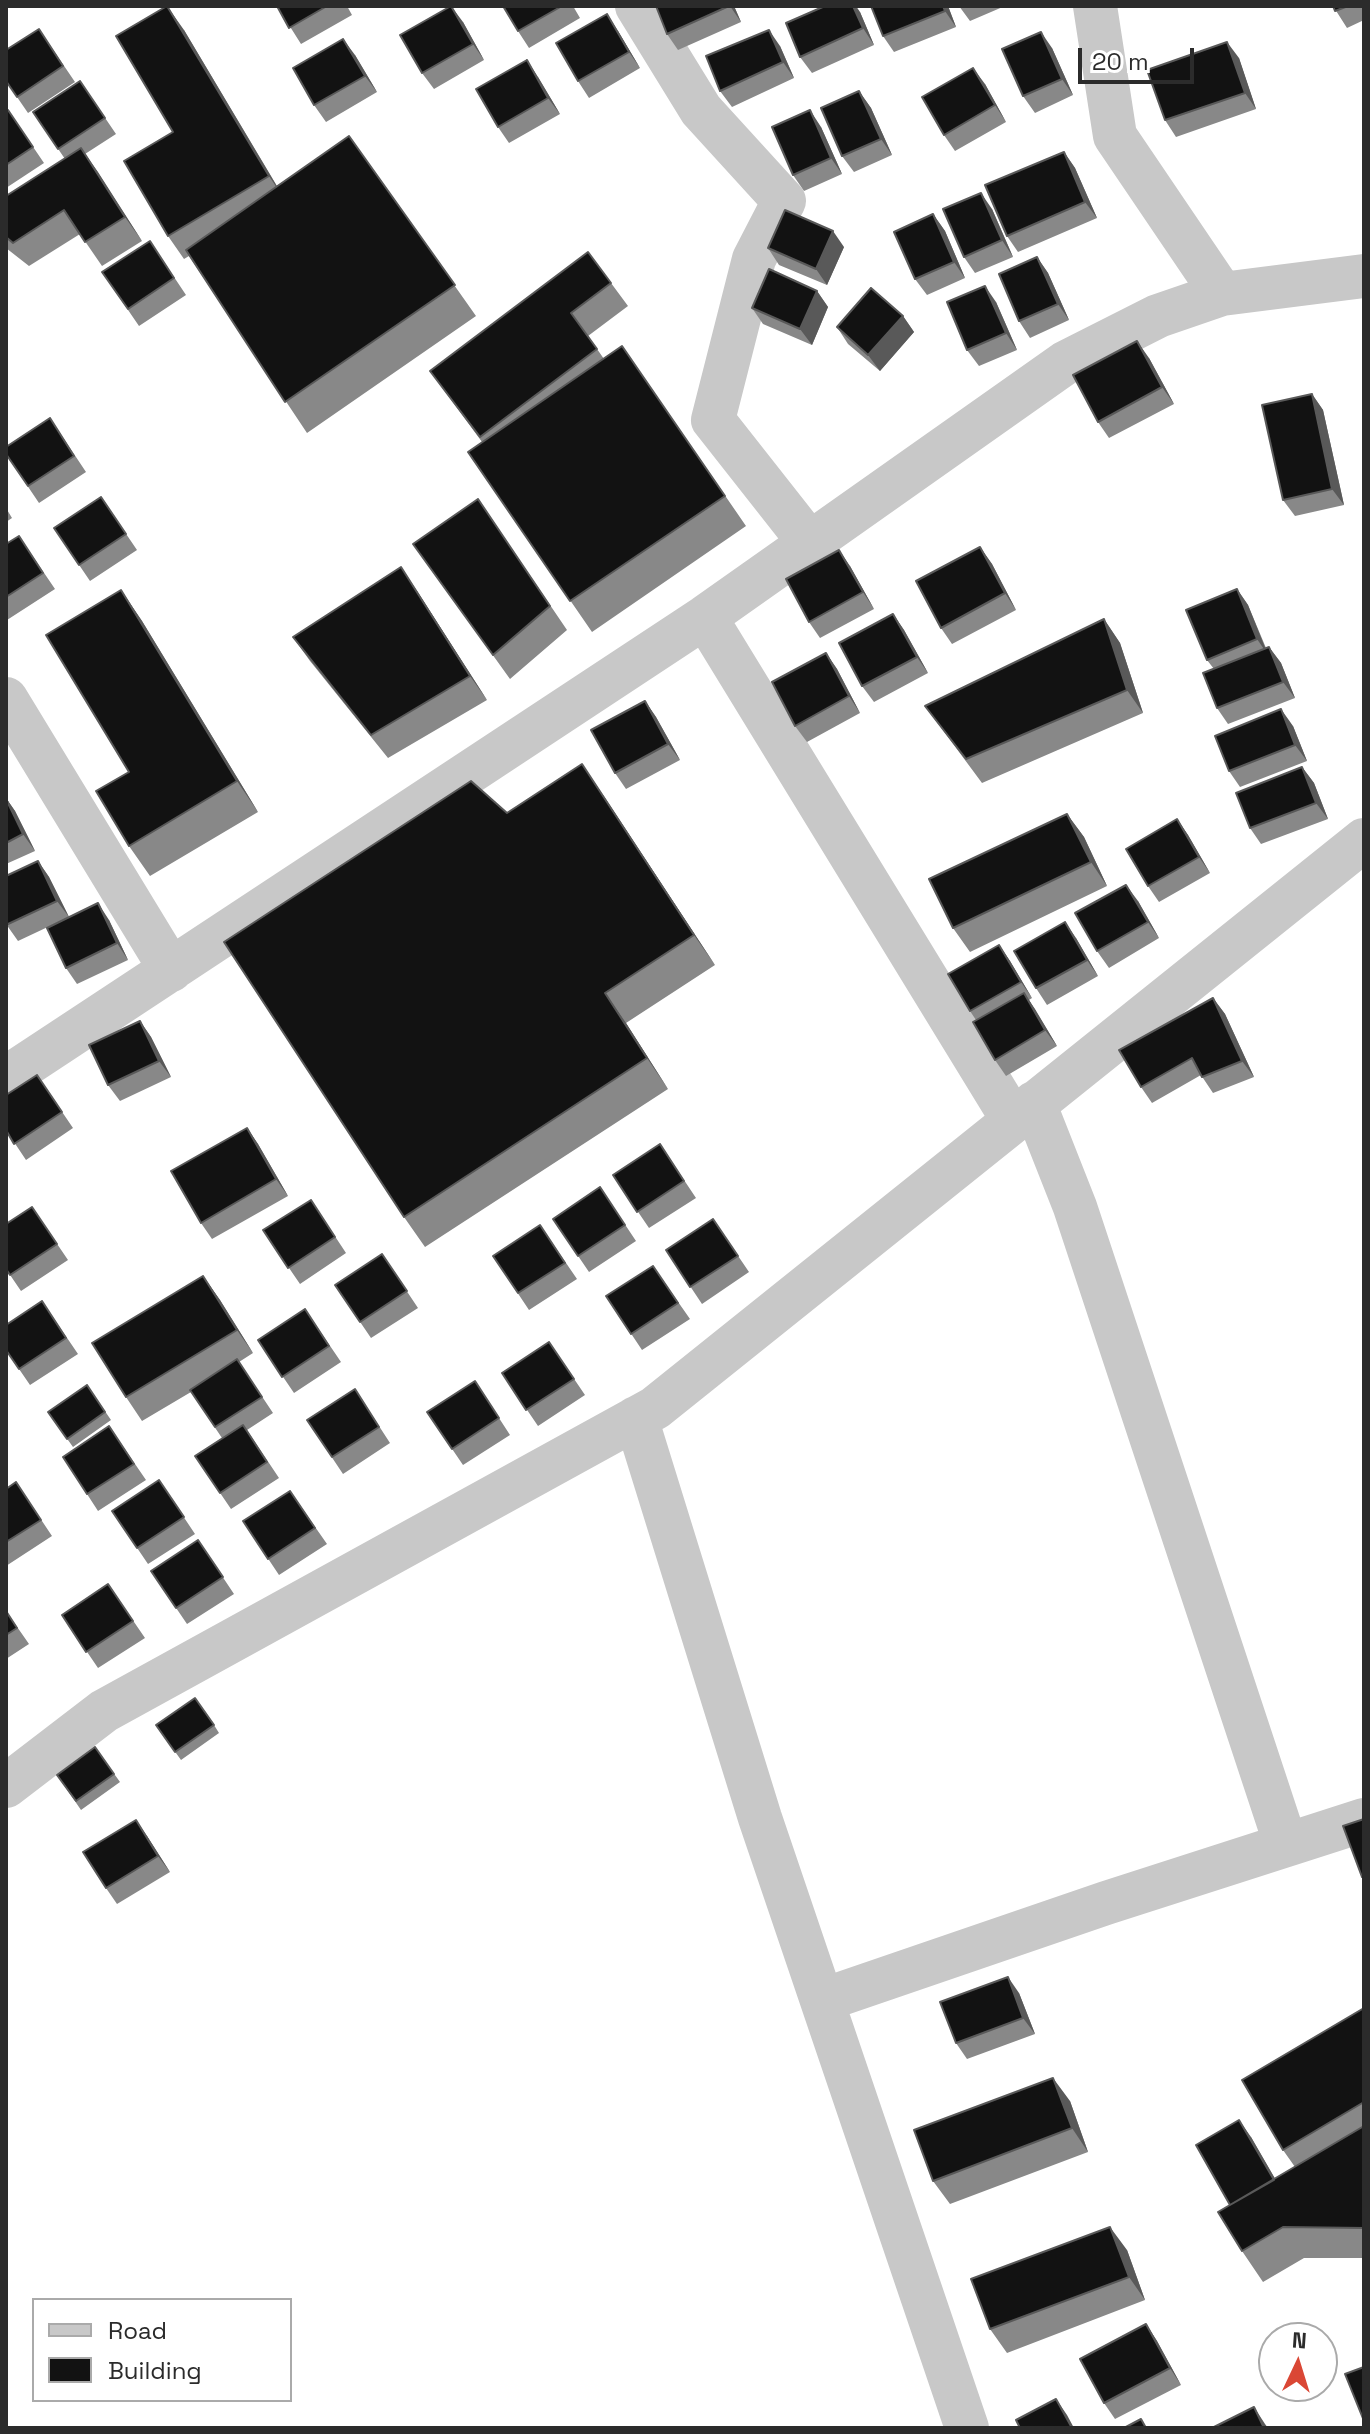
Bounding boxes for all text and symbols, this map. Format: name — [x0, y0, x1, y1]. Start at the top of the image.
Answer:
scale bar — [1082, 32, 1198, 82]
text: 20 m — [1092, 46, 1149, 77]
legend — [32, 2298, 292, 2402]
text: Road — [108, 2315, 167, 2346]
north arrow — [1258, 2322, 1338, 2402]
text: N — [1291, 2326, 1308, 2355]
text: Building — [108, 2355, 202, 2386]

